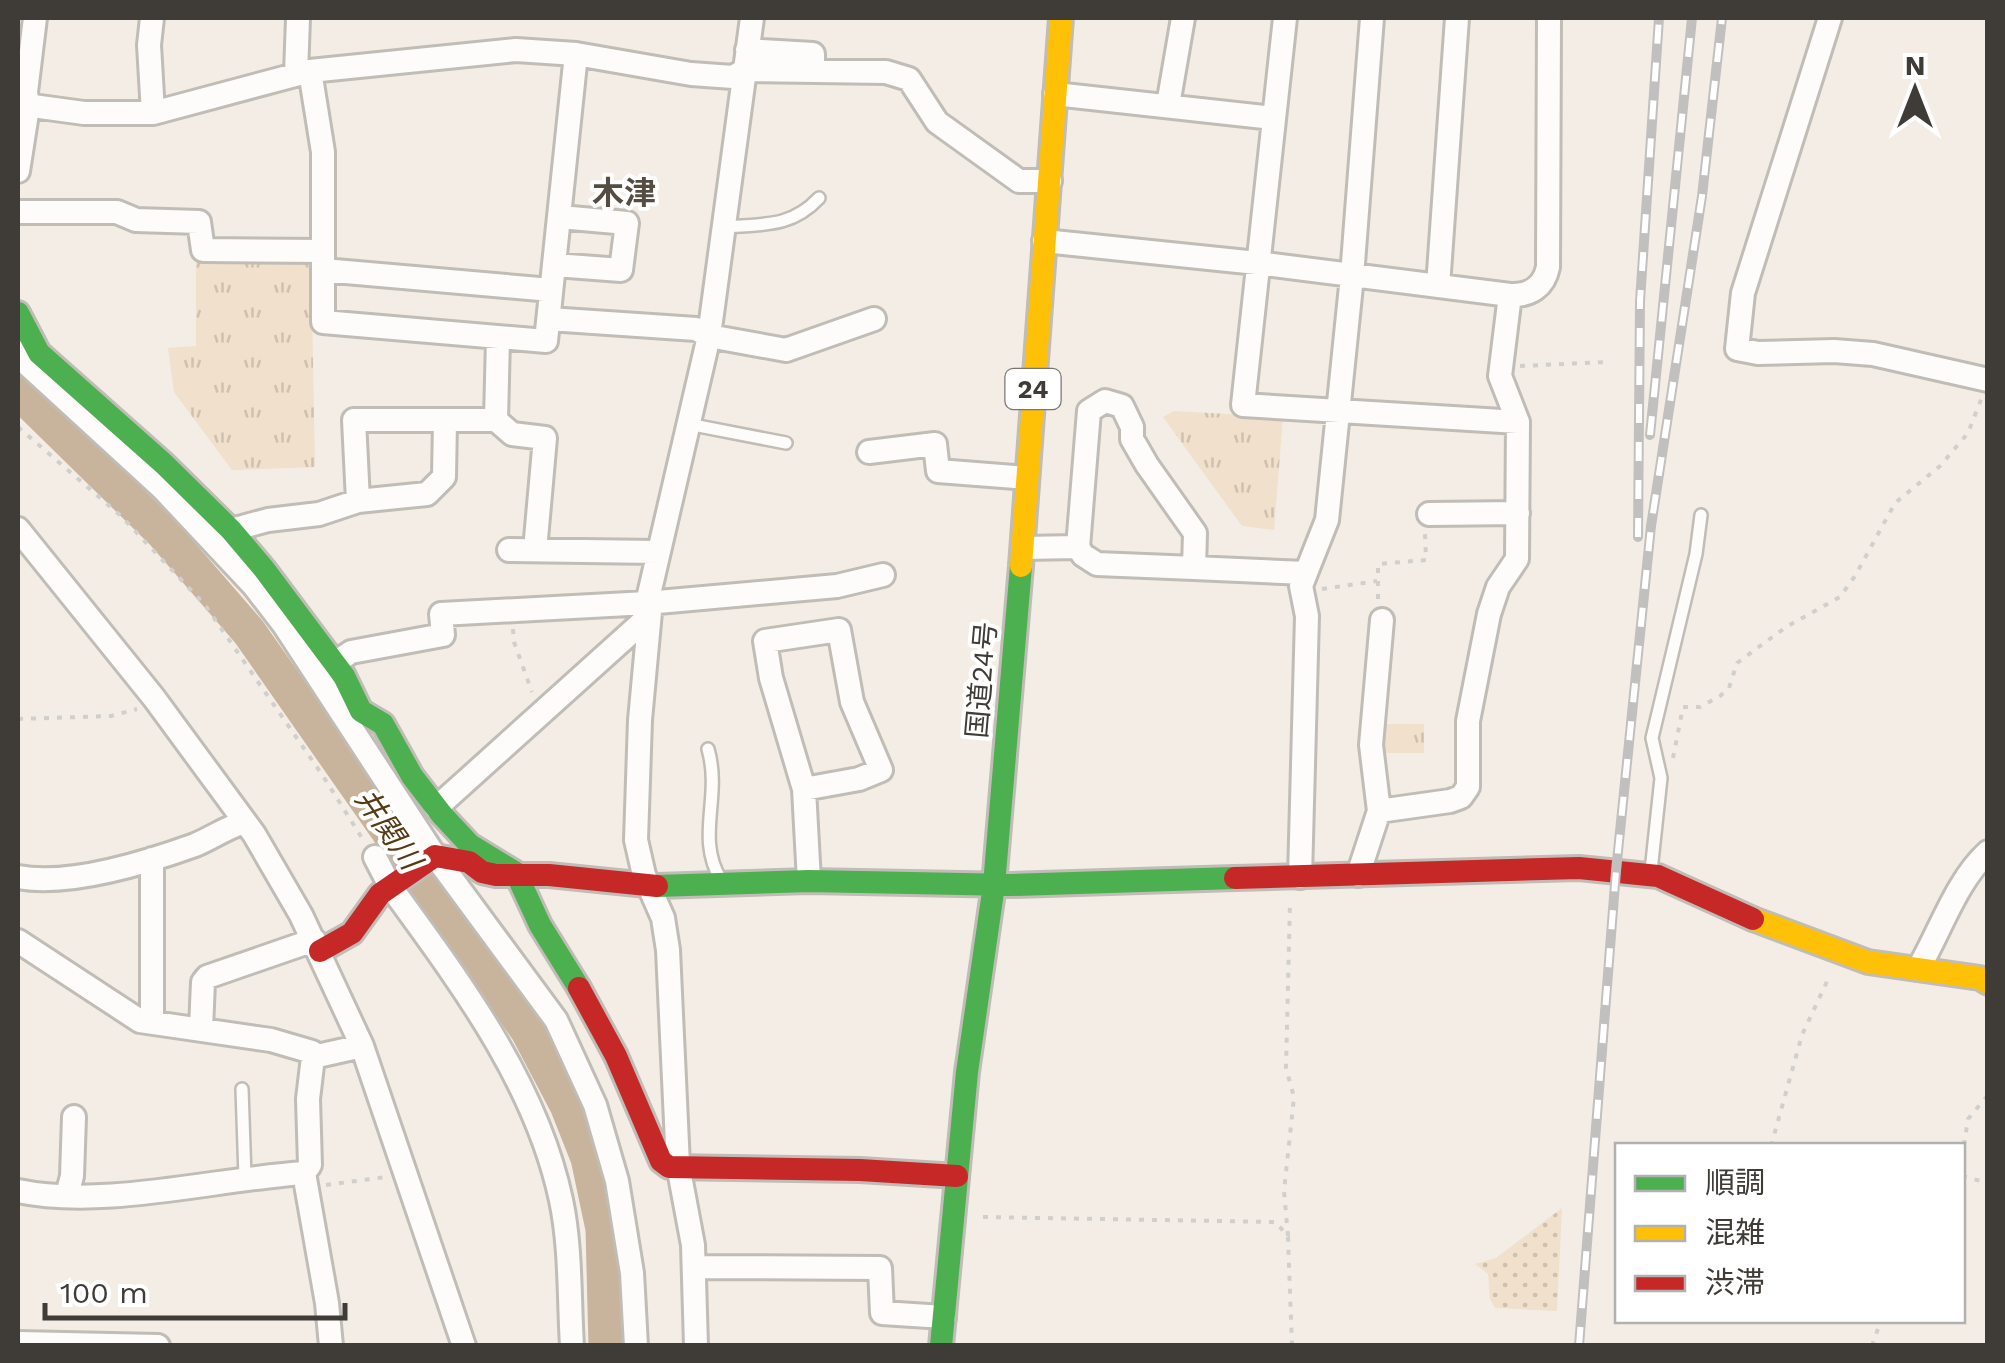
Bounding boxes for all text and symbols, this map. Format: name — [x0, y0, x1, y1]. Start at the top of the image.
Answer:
north arrow — [1865, 40, 1965, 140]
text: N — [1905, 49, 1925, 82]
district label: 木津 — [592, 174, 656, 212]
road number: 24 — [1006, 369, 1060, 409]
street label: 国道24号 — [960, 621, 1003, 740]
water label: 井関川 — [348, 782, 430, 878]
legend — [1615, 1143, 1965, 1323]
text: 順調 — [1705, 1165, 1765, 1200]
text: 混雑 — [1705, 1215, 1765, 1250]
scale bar — [45, 1258, 345, 1320]
text: 渋滞 — [1705, 1265, 1765, 1300]
text: 100 m — [60, 1275, 148, 1310]

